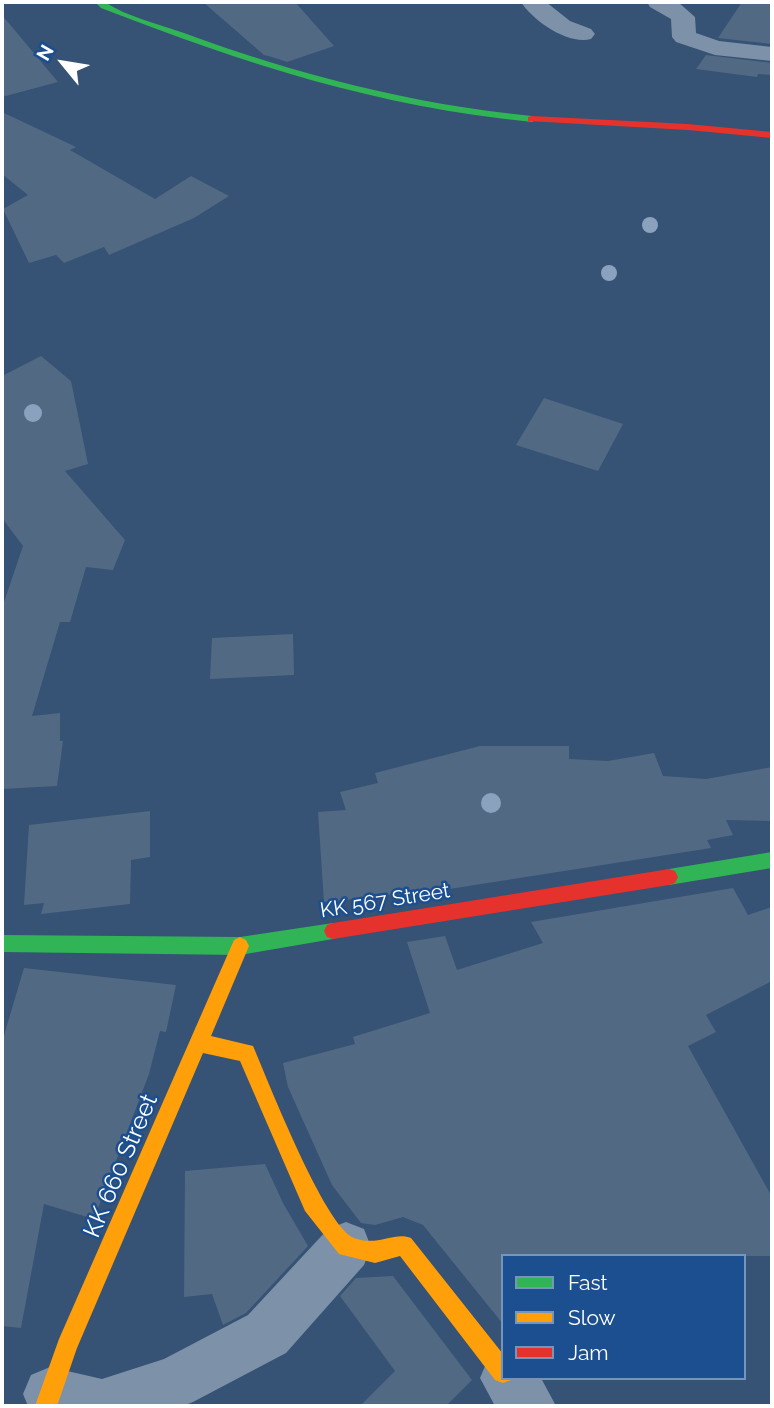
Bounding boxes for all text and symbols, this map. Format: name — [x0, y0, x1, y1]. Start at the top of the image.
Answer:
north arrow — [28, 28, 98, 98]
text: N — [32, 41, 58, 64]
street label: KK 567 Street — [318, 878, 452, 924]
street label: KK 660 Street — [78, 1090, 164, 1242]
legend — [501, 1254, 746, 1380]
text: Fast — [568, 1270, 608, 1295]
text: Slow — [568, 1305, 616, 1330]
text: Jam — [568, 1340, 609, 1365]

